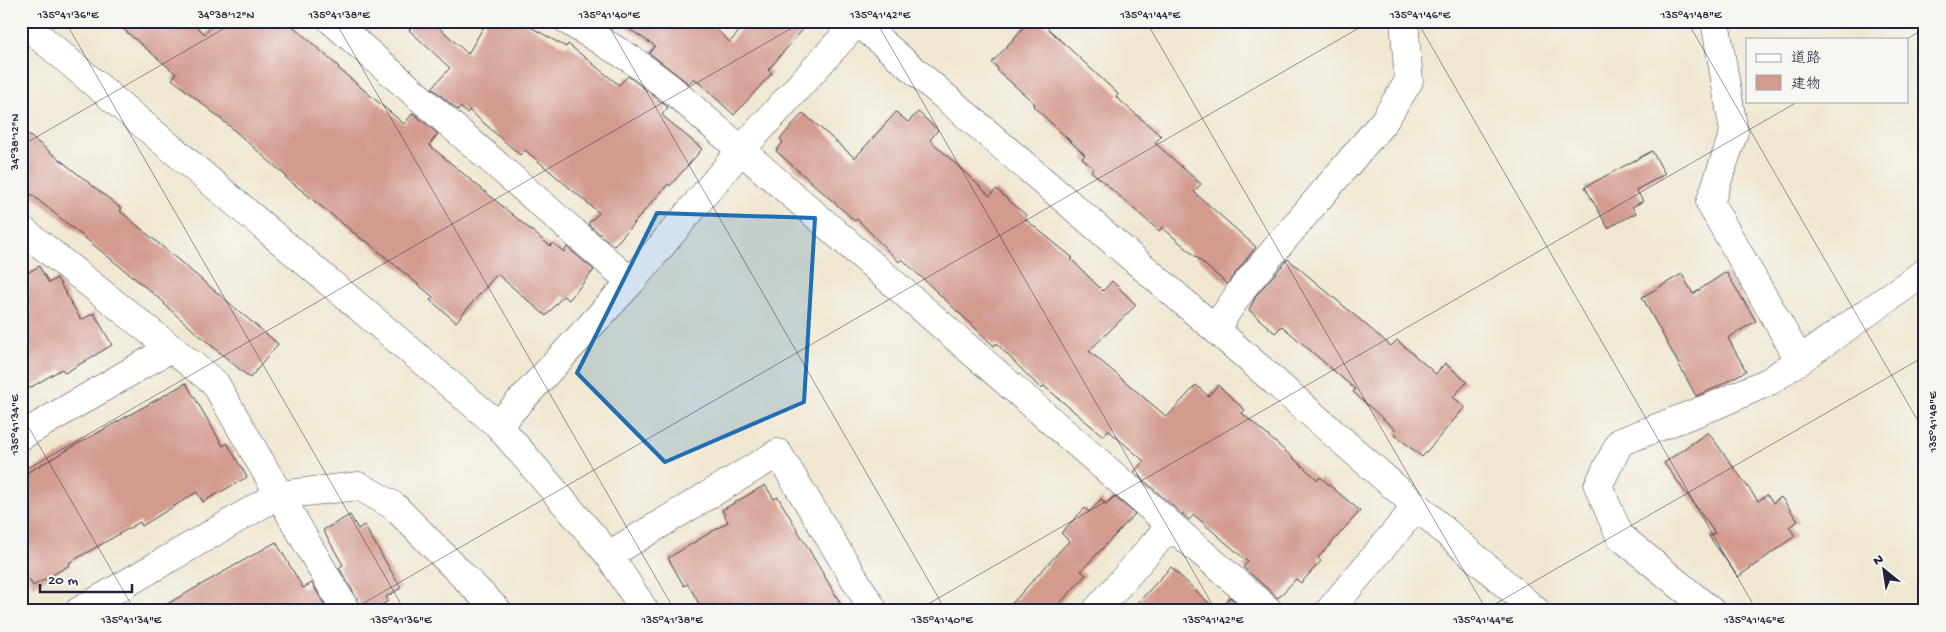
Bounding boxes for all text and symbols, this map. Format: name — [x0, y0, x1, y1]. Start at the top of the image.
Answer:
text: 135°41'36"E — [36, 9, 99, 23]
text: 34°38'12"N — [197, 9, 255, 23]
text: 135°41'38"E — [307, 9, 370, 23]
text: 135°41'40"E — [577, 9, 640, 23]
text: 135°41'42"E — [849, 9, 911, 23]
text: 135°41'44"E — [1119, 9, 1181, 23]
text: 135°41'46"E — [1389, 9, 1451, 23]
text: 135°41'48"E — [1659, 9, 1722, 23]
legend — [1746, 38, 1908, 102]
text: 道路 — [1791, 50, 1821, 68]
text: 建物 — [1791, 76, 1821, 94]
text: 34°38'12"N — [9, 113, 23, 171]
text: 135°41'48"E — [1927, 391, 1941, 454]
text: 135°41'34"E — [9, 394, 23, 456]
north arrow — [1858, 544, 1908, 594]
text: N — [1871, 551, 1887, 571]
scale bar — [40, 562, 132, 594]
text: 20 m — [48, 572, 78, 590]
text: 135°41'34"E — [100, 614, 162, 628]
text: 135°41'36"E — [369, 614, 432, 628]
text: 135°41'38"E — [640, 614, 703, 628]
text: 135°41'40"E — [910, 614, 973, 628]
text: 135°41'42"E — [1182, 614, 1244, 628]
text: 135°41'44"E — [1452, 614, 1514, 628]
text: 135°41'46"E — [1723, 614, 1785, 628]

